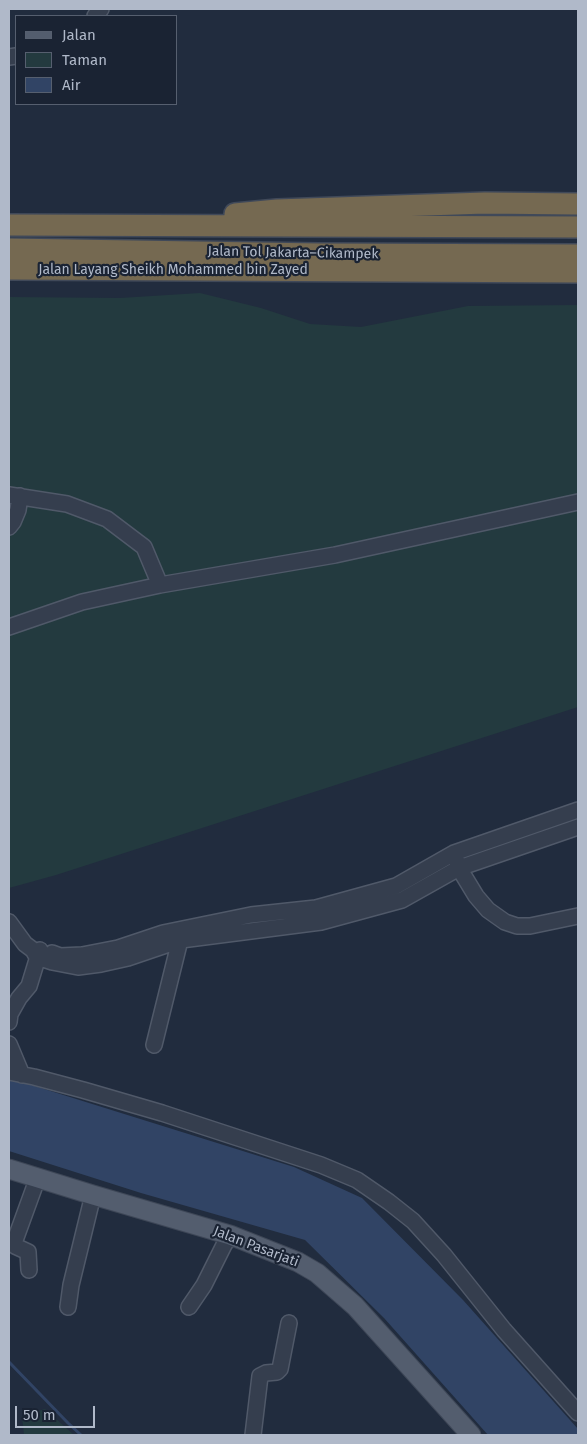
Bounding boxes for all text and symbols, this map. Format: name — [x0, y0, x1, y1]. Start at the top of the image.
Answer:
legend — [15, 15, 178, 105]
text: Jalan — [62, 26, 96, 44]
text: Taman — [62, 51, 107, 69]
text: Air — [62, 76, 81, 94]
street label: Jalan Tol Jakarta–Cikampek — [207, 243, 379, 263]
street label: Jalan Layang Sheikh Mohammed bin Zayed — [38, 262, 308, 278]
street label: Jalan Pasarjati — [211, 1223, 301, 1271]
scale bar — [18, 1396, 98, 1428]
text: 50 m — [23, 1406, 56, 1424]

